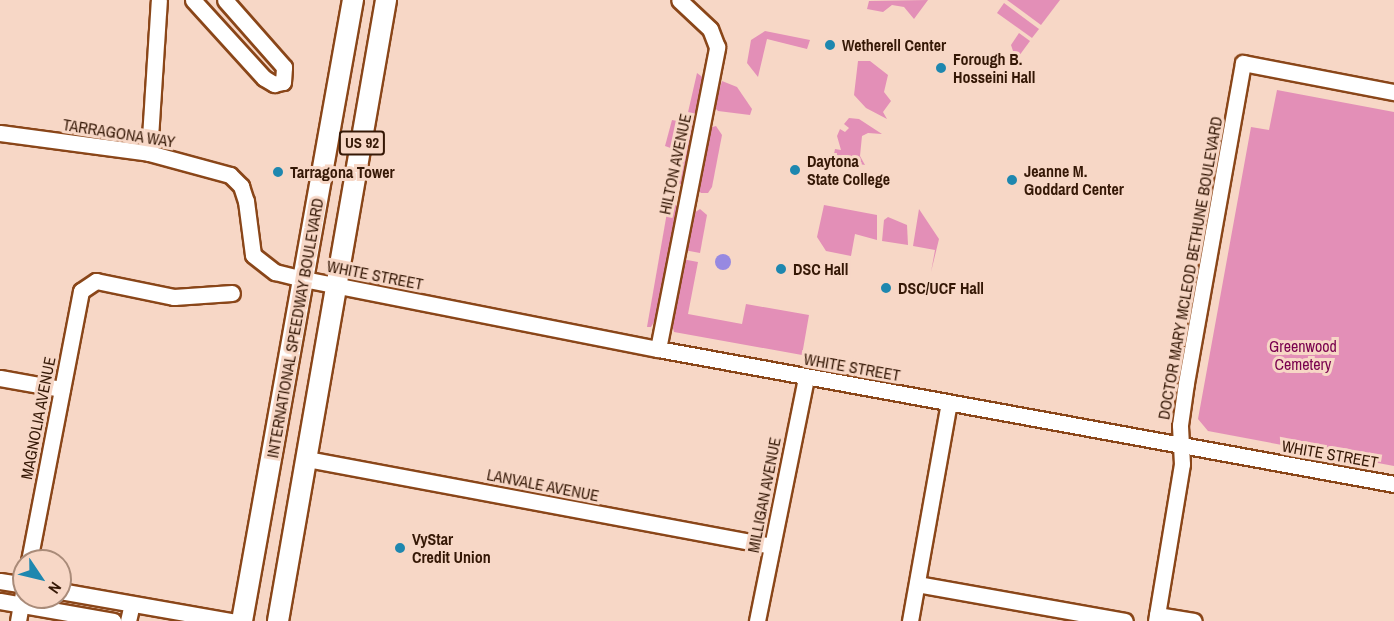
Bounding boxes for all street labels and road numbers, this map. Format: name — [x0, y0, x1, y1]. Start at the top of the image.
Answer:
street label: HILTON AVENUE — [655, 111, 695, 217]
street label: TARRAGONA WAY — [61, 115, 177, 151]
street label: DOCTOR MARY MCLEOD BETHUNE BOULEVARD — [1154, 115, 1226, 421]
road number: US 92 — [338, 131, 386, 155]
street label: INTERNATIONAL SPEEDWAY BOULEVARD — [263, 196, 327, 460]
street label: WHITE STREET — [325, 256, 425, 294]
street label: WHITE STREET — [802, 349, 902, 385]
street label: MAGNOLIA AVENUE — [17, 354, 59, 482]
street label: MILLIGAN AVENUE — [743, 435, 785, 555]
street label: WHITE STREET — [1280, 436, 1380, 472]
street label: LANVALE AVENUE — [485, 465, 601, 505]

